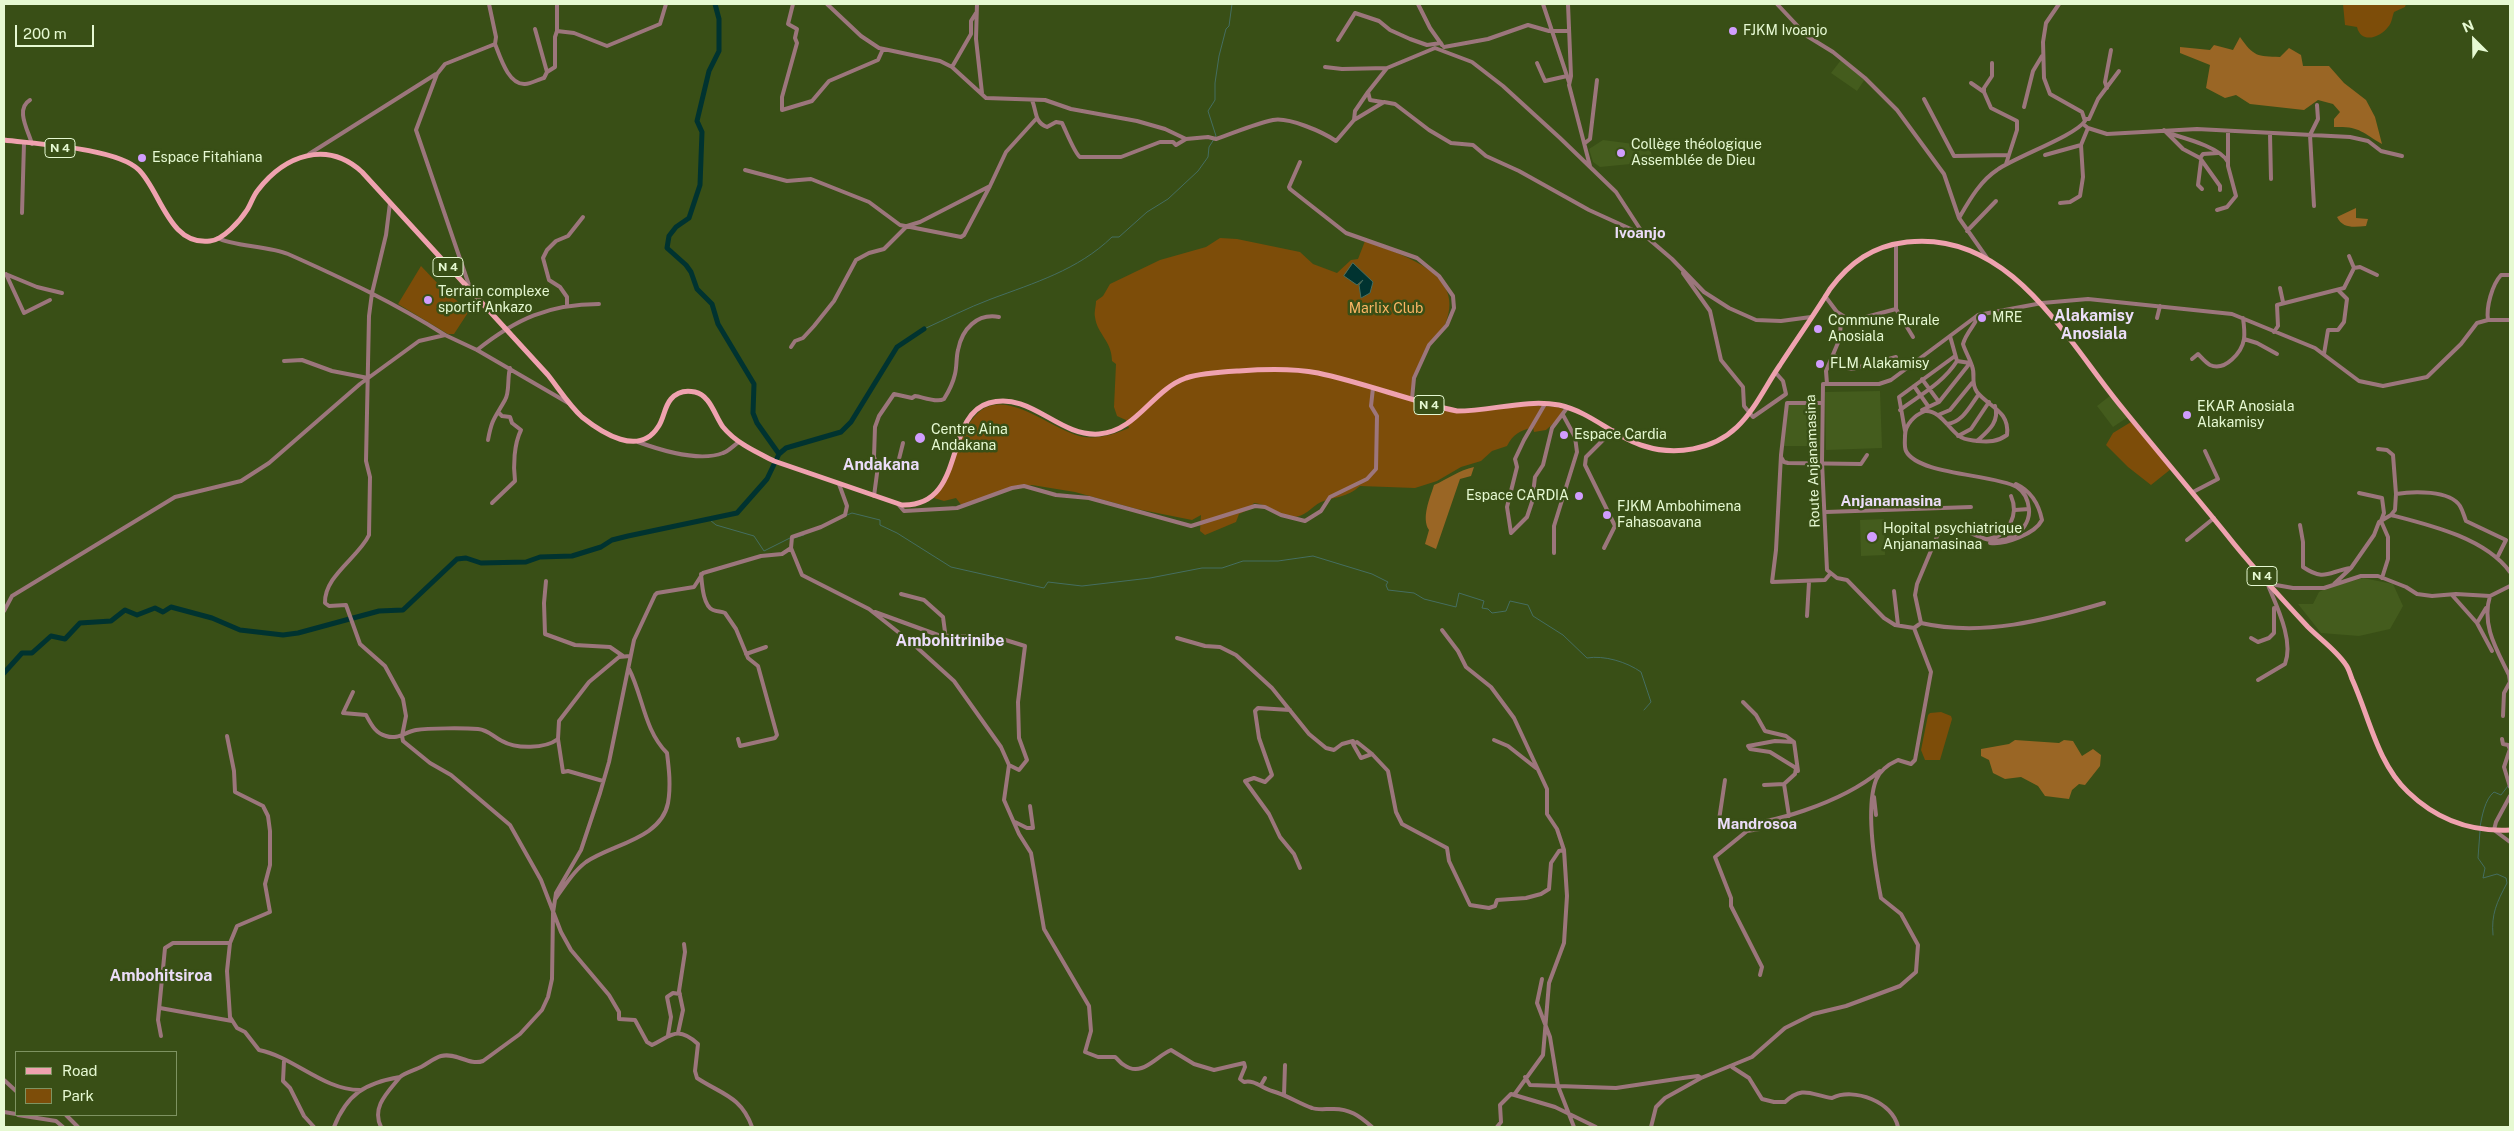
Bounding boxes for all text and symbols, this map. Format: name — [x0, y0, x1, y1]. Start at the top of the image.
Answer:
scale bar — [18, 15, 96, 47]
north arrow — [2449, 15, 2499, 65]
text: N — [2460, 17, 2476, 36]
place label: FJKM Ivoanjo — [1743, 23, 1828, 39]
text: 200 m — [23, 25, 67, 42]
marker: FJKM Ivoanjo — [1727, 25, 1739, 37]
place label: Collège théologique Assemblée de Dieu — [1631, 137, 1762, 170]
road number: N 4 — [45, 138, 75, 158]
marker: Collège théologique Assemblée de Dieu — [1615, 147, 1627, 159]
place label: Espace Fitahiana — [152, 150, 263, 166]
marker: Espace Fitahiana — [136, 152, 148, 164]
district label: Ivoanjo — [1614, 224, 1666, 242]
road number: N 4 — [433, 258, 463, 276]
place label: Terrain complexe sportif Ankazo — [438, 284, 550, 316]
marker: Terrain complexe sportif Ankazo — [422, 294, 434, 306]
park label: Marlix Club — [1349, 301, 1423, 317]
district label: Alakamisy Anosiala — [2054, 306, 2134, 344]
place label: MRE — [1992, 310, 2023, 326]
marker: MRE — [1976, 312, 1988, 324]
place label: Commune Rurale Anosiala — [1828, 313, 1940, 346]
marker: Commune Rurale Anosiala — [1812, 323, 1824, 335]
place label: FLM Alakamisy — [1830, 356, 1930, 372]
marker: FLM Alakamisy — [1814, 358, 1826, 370]
street label: Route Anjanamasina — [1802, 394, 1824, 528]
road number: N 4 — [1414, 396, 1444, 414]
place label: EKAR Anosiala Alakamisy — [2197, 399, 2294, 432]
marker: EKAR Anosiala Alakamisy — [2181, 409, 2193, 421]
place label: Centre Aina Andakana — [931, 422, 1008, 454]
place label: Espace Cardia — [1574, 427, 1667, 443]
marker: Espace Cardia — [1558, 429, 1570, 441]
marker: Centre Aina Andakana — [913, 431, 927, 445]
district label: Andakana — [843, 455, 919, 475]
place label: Espace CARDIA — [1466, 488, 1569, 504]
marker: Espace CARDIA — [1573, 490, 1585, 502]
district label: Anjanamasina — [1840, 492, 1942, 510]
place label: FJKM Ambohimena Fahasoavana — [1617, 499, 1741, 532]
marker: FJKM Ambohimena Fahasoavana — [1601, 509, 1613, 521]
place label: Hopital psychiatrique Anjanamasinaa — [1883, 521, 2022, 554]
marker: Hopital psychiatrique Anjanamasinaa — [1865, 530, 1879, 544]
road number: N 4 — [2247, 566, 2277, 586]
district label: Ambohitrinibe — [896, 631, 1004, 651]
district label: Mandrosoa — [1717, 815, 1797, 833]
district label: Ambohitsiroa — [110, 966, 212, 986]
legend — [15, 1051, 178, 1116]
text: Road — [62, 1062, 98, 1079]
text: Park — [62, 1087, 94, 1104]

